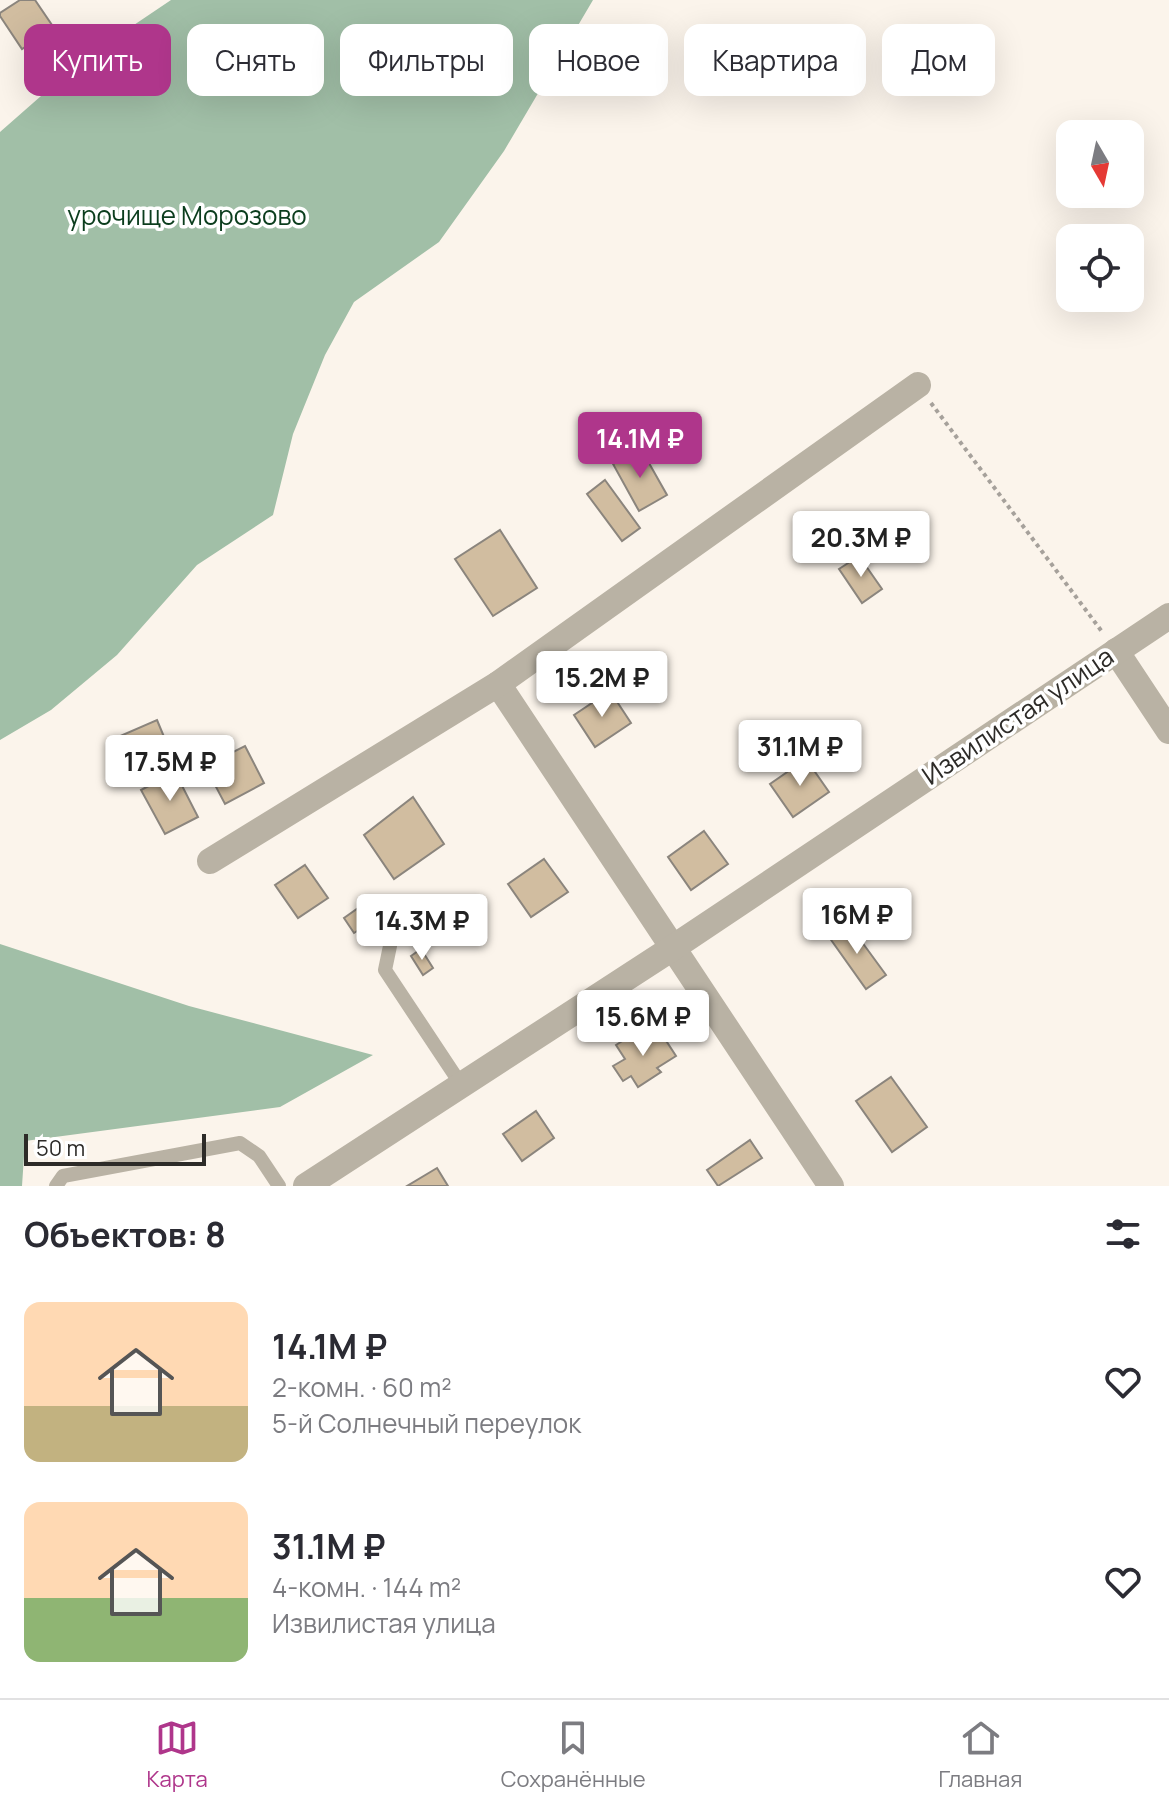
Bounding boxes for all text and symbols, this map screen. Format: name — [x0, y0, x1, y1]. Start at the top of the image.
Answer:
chip: Купить — [24, 24, 171, 96]
chip: Снять — [187, 24, 324, 96]
chip: Фильтры — [340, 24, 513, 96]
chip: Новое — [529, 24, 668, 96]
chip: Квартира — [684, 24, 866, 96]
chip: Дом — [882, 24, 995, 96]
north arrow — [1056, 120, 1144, 208]
map controls — [1056, 120, 1144, 312]
park label: урочище Морозово — [67, 197, 307, 233]
button: locate — [1056, 224, 1144, 312]
pin: 14.1M ₽ — [566, 412, 714, 480]
text: 14.1M ₽ — [596, 420, 684, 456]
pin: 20.3M ₽ — [787, 511, 935, 579]
text: 20.3M ₽ — [811, 519, 911, 555]
street label: Извилистая улица — [915, 638, 1120, 793]
pin: 15.2M ₽ — [528, 651, 676, 719]
text: 15.2M ₽ — [554, 659, 650, 695]
pin: 31.1M ₽ — [726, 720, 874, 788]
text: 31.1M ₽ — [757, 728, 843, 764]
pin: 17.5M ₽ — [96, 735, 244, 803]
text: 17.5M ₽ — [123, 743, 217, 779]
pin: 16M ₽ — [801, 888, 913, 956]
pin: 14.3M ₽ — [348, 894, 496, 962]
text: 16M ₽ — [821, 896, 893, 932]
text: 14.3M ₽ — [375, 902, 469, 938]
pin: 15.6M ₽ — [569, 990, 717, 1058]
text: 15.6M ₽ — [595, 998, 691, 1034]
scale bar — [24, 1130, 206, 1166]
text: 50 m — [36, 1133, 85, 1163]
text: Объектов: 8 — [24, 1211, 226, 1257]
icon: filters — [1101, 1212, 1145, 1256]
text: 14.1M ₽ — [272, 1323, 387, 1369]
icon: home — [88, 1334, 184, 1430]
icon: heart — [1101, 1360, 1145, 1404]
text: 2-комн. · 60 m² — [272, 1369, 452, 1405]
text: 5-й Солнечный переулок — [272, 1405, 581, 1441]
text: 31.1M ₽ — [272, 1523, 386, 1569]
icon: home — [88, 1534, 184, 1630]
icon: heart — [1101, 1560, 1145, 1604]
text: 4-комн. · 144 m² — [272, 1569, 461, 1605]
text: Извилистая улица — [272, 1605, 496, 1641]
tab: Карта — [146, 1716, 208, 1794]
tab: Сохранённые — [501, 1716, 646, 1794]
tab: Главная — [939, 1716, 1022, 1794]

